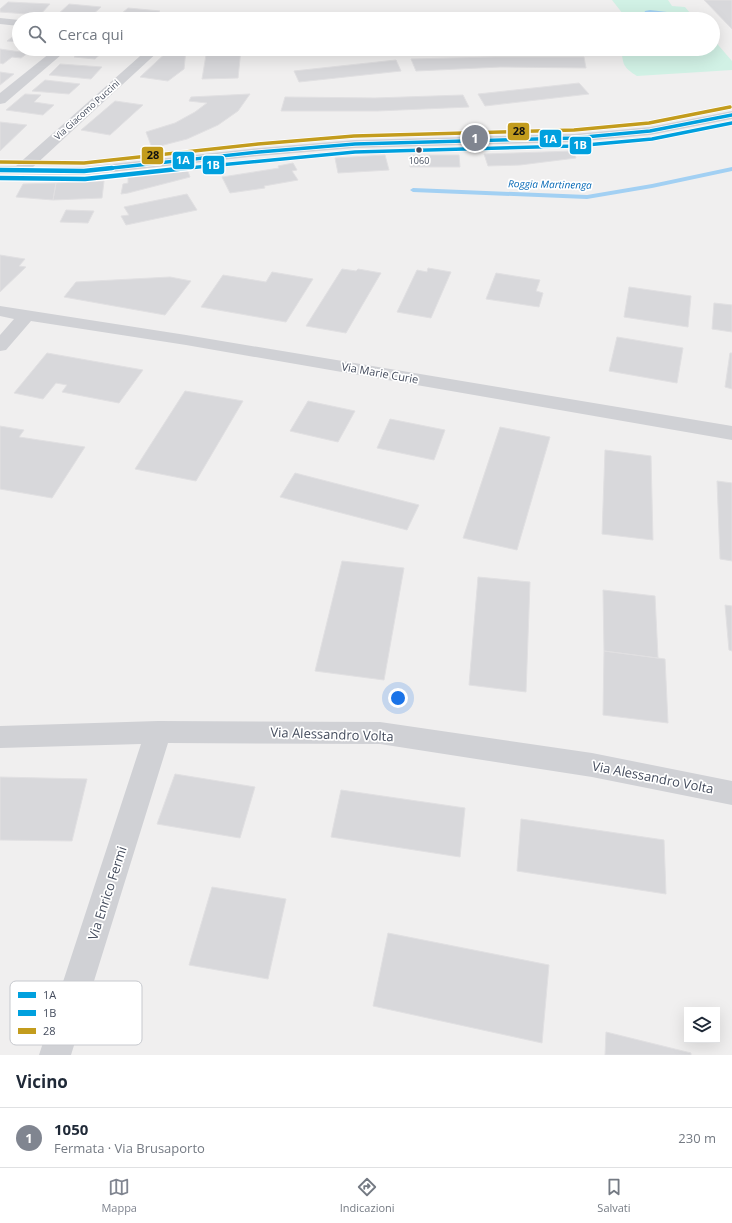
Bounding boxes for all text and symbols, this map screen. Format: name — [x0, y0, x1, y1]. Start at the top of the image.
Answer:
search box — [12, 12, 720, 56]
icon: search — [26, 23, 48, 45]
text: Cerca qui — [58, 24, 124, 44]
street label: Via Giacomo Puccini — [51, 77, 122, 143]
line badge: 28 — [507, 122, 530, 141]
pin: 1 — [462, 123, 488, 153]
text: 28 — [513, 123, 525, 138]
line badge: 1A — [539, 129, 562, 148]
text: 1A — [543, 131, 557, 146]
line badge: 1B — [569, 136, 592, 155]
text: 1B — [573, 137, 587, 152]
marker: 1060 — [414, 145, 424, 155]
line badge: 28 — [141, 146, 164, 165]
text: 28 — [147, 147, 159, 162]
line badge: 1A — [172, 151, 195, 170]
text: 1A — [176, 152, 190, 167]
place label: 1060 — [409, 154, 429, 167]
line badge: 1B — [202, 155, 225, 175]
text: 1B — [206, 157, 220, 172]
water label: Roggia Martinenga — [508, 176, 592, 192]
street label: Via Marie Curie — [341, 358, 420, 387]
your location — [388, 688, 408, 708]
street label: Via Alessandro Volta — [270, 723, 394, 745]
street label: Via Alessandro Volta — [591, 756, 715, 798]
street label: Via Enrico Fermi — [83, 844, 131, 942]
legend — [10, 981, 142, 1045]
text: 1A — [43, 987, 56, 1002]
text: 1B — [43, 1005, 56, 1020]
map controls — [684, 1007, 720, 1043]
button: layers — [684, 1007, 720, 1043]
text: 28 — [43, 1023, 56, 1038]
text: Vicino — [16, 1070, 68, 1093]
text: 1050 — [54, 1119, 88, 1139]
text: 1 — [25, 1129, 33, 1147]
text: 230 m — [678, 1129, 716, 1147]
text: Fermata · Via Brusaporto — [54, 1139, 205, 1157]
tab: Mappa — [101, 1176, 137, 1215]
tab: Indicazioni — [340, 1176, 395, 1215]
tab: Salvati — [597, 1176, 631, 1215]

